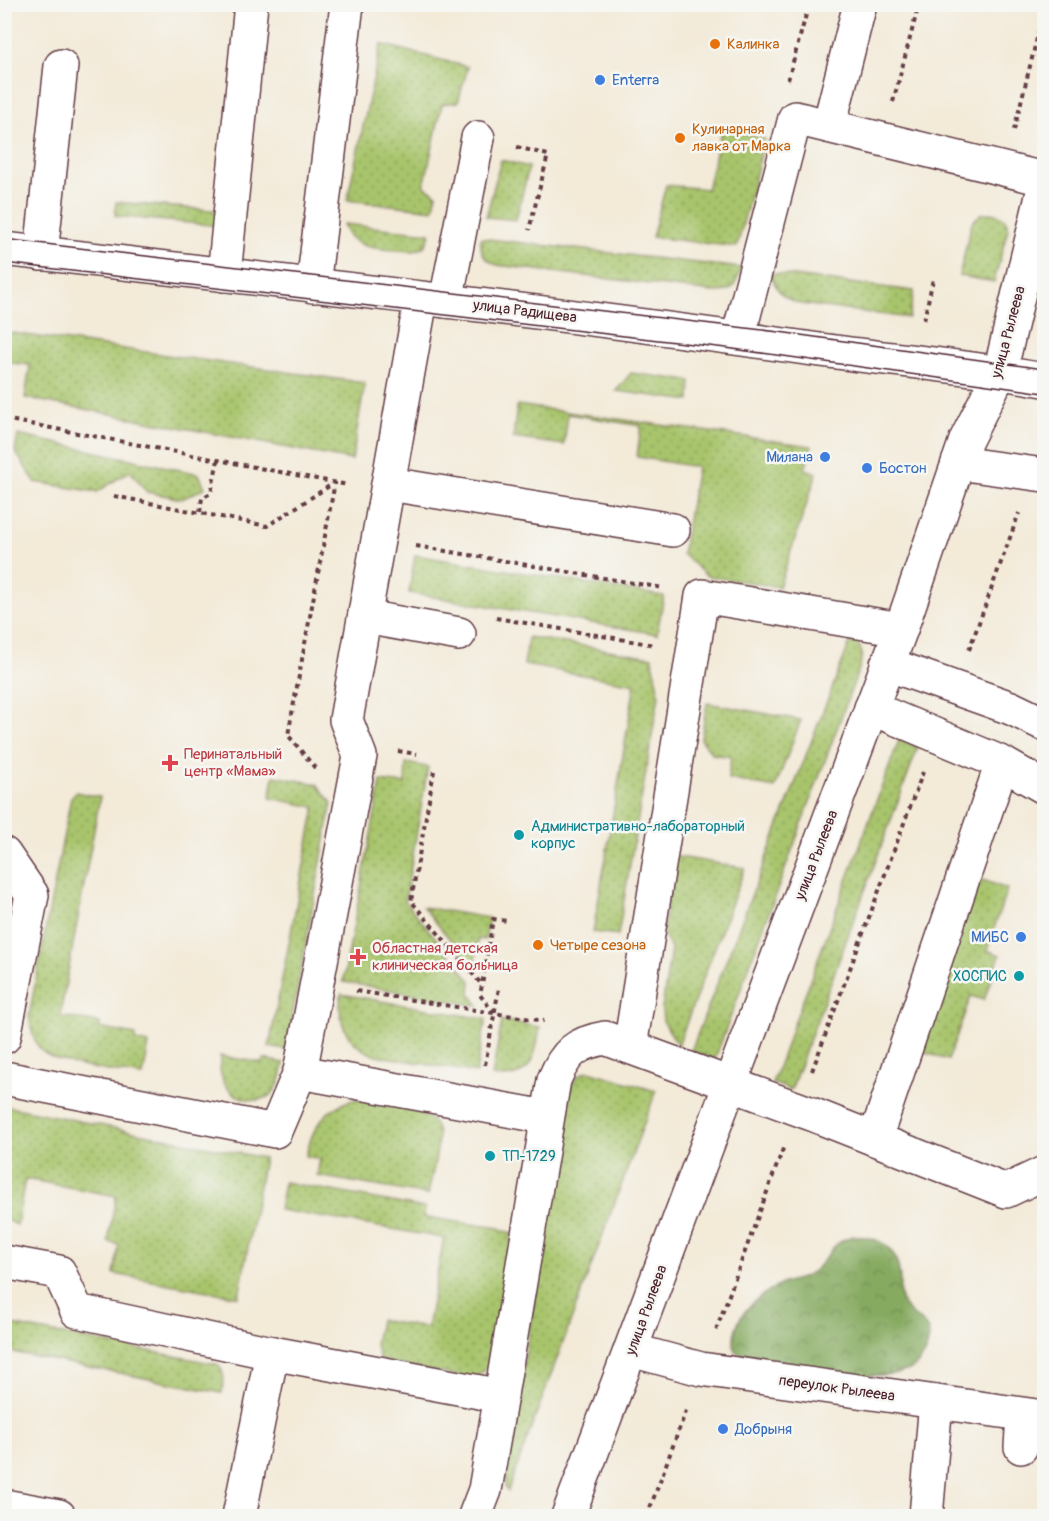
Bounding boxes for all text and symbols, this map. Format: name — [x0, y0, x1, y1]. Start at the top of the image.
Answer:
place label: Калинка — [727, 35, 779, 54]
marker: Калинка — [708, 37, 722, 51]
place label: Enterra — [612, 71, 659, 90]
marker: Enterra — [593, 73, 607, 87]
place label: Кулинарная лавка от Марка — [692, 120, 791, 156]
marker: Кулинарная лавка от Марка — [673, 131, 687, 145]
street label: улица Рылеева — [987, 284, 1030, 381]
street label: улица Радищева — [471, 296, 578, 327]
place label: Милана — [766, 448, 813, 467]
marker: Милана — [818, 450, 832, 464]
place label: Бостон — [879, 459, 926, 478]
marker: Бостон — [860, 461, 874, 475]
place label: Перинатальный центр «Мама» — [184, 745, 282, 781]
marker: Перинатальный центр «Мама» — [161, 754, 179, 772]
street label: улица Рылеева — [790, 808, 842, 904]
place label: Административно-лабораторный корпус — [531, 817, 745, 853]
marker: Административно-лабораторный корпус — [512, 828, 526, 842]
place label: МИБС — [971, 928, 1009, 947]
marker: МИБС — [1014, 930, 1028, 944]
place label: Четыре сезона — [550, 936, 646, 955]
marker: Четыре сезона — [531, 938, 545, 952]
place label: Областная детская клиническая больница — [372, 939, 518, 975]
marker: Областная детская клиническая больница — [349, 948, 367, 966]
place label: ХОСПИС — [953, 967, 1007, 986]
marker: ХОСПИС — [1012, 969, 1026, 983]
place label: ТП-1729 — [502, 1147, 556, 1166]
marker: ТП-1729 — [483, 1149, 497, 1163]
street label: улица Рылеева — [621, 1262, 672, 1359]
street label: переулок Рылеева — [778, 1371, 896, 1406]
place label: Добрыня — [734, 1420, 792, 1439]
marker: Добрыня — [716, 1422, 730, 1436]

